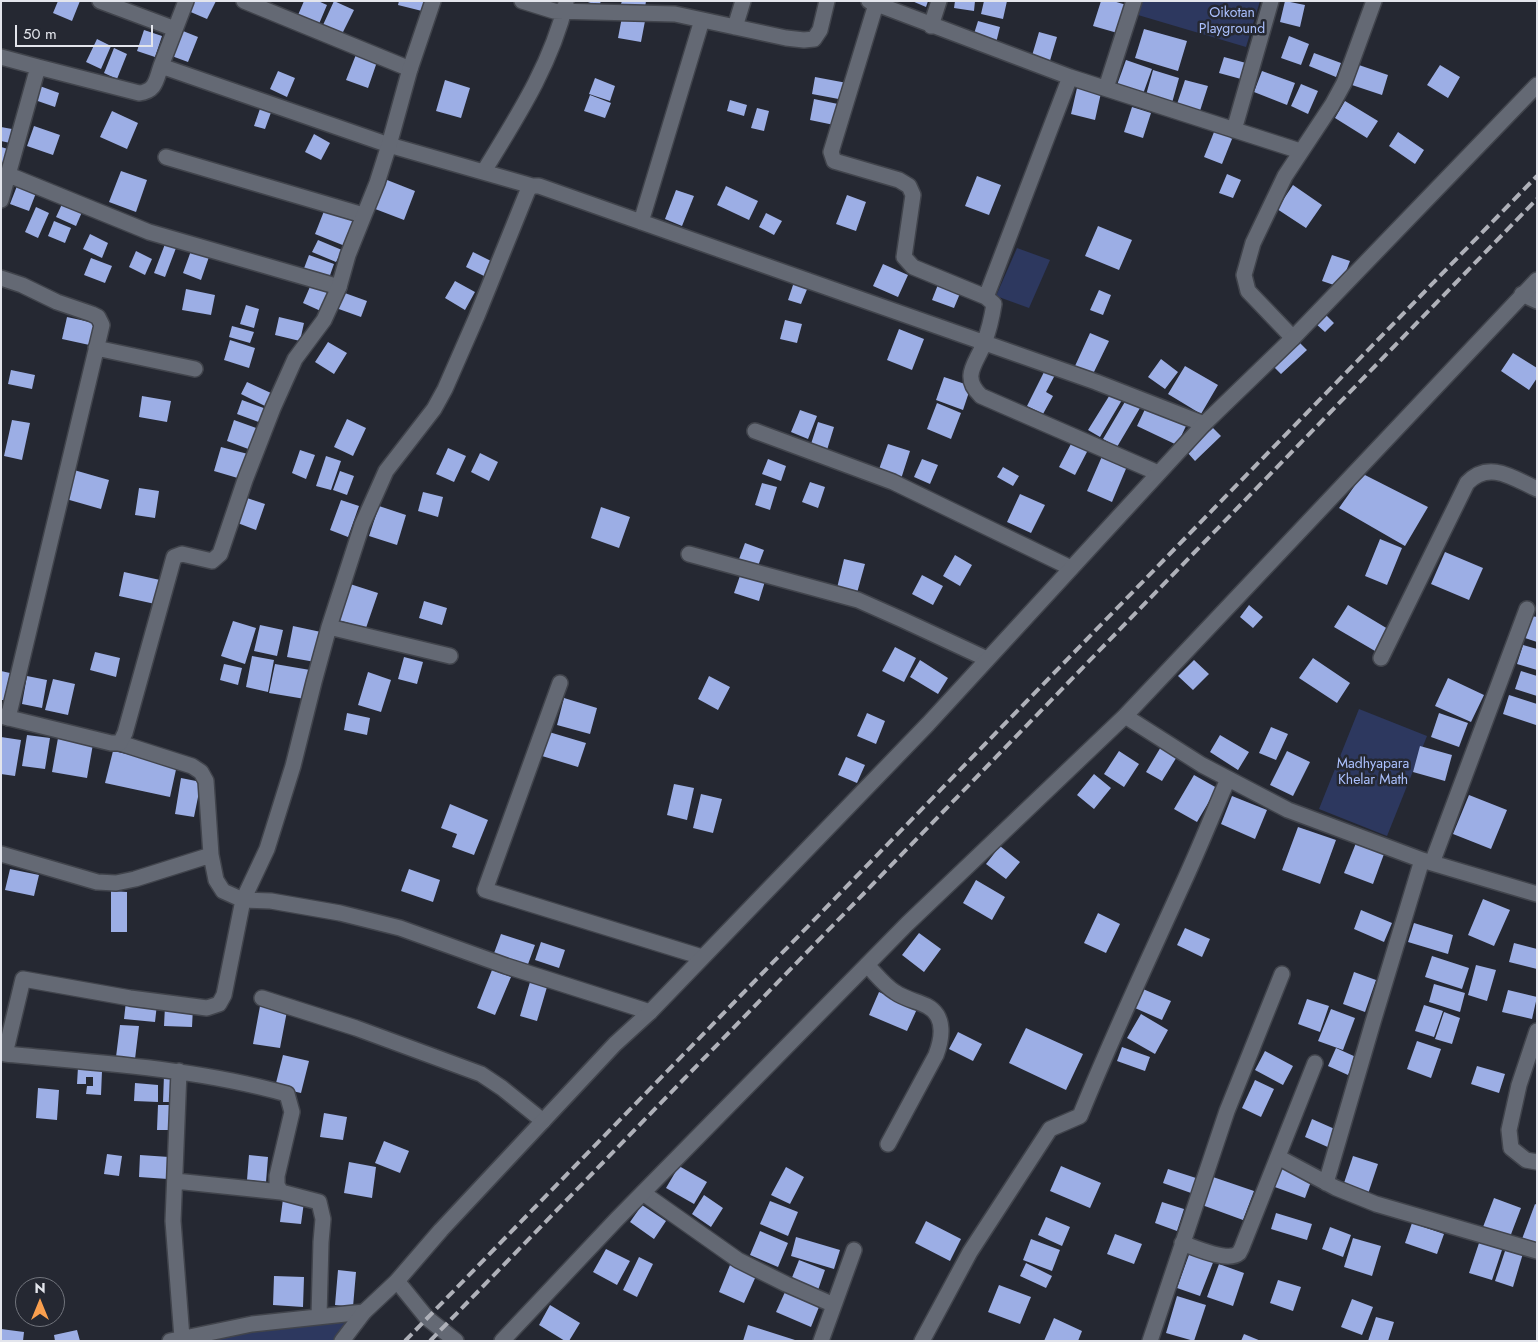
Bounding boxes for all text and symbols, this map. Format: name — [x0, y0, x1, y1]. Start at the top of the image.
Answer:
park label: Oikotan Playground — [1199, 6, 1265, 38]
scale bar — [18, 15, 155, 47]
text: 50 m — [23, 23, 57, 45]
park label: Madhyapara Khelar Math — [1337, 757, 1409, 790]
north arrow — [15, 1277, 65, 1327]
text: N — [34, 1278, 46, 1298]

